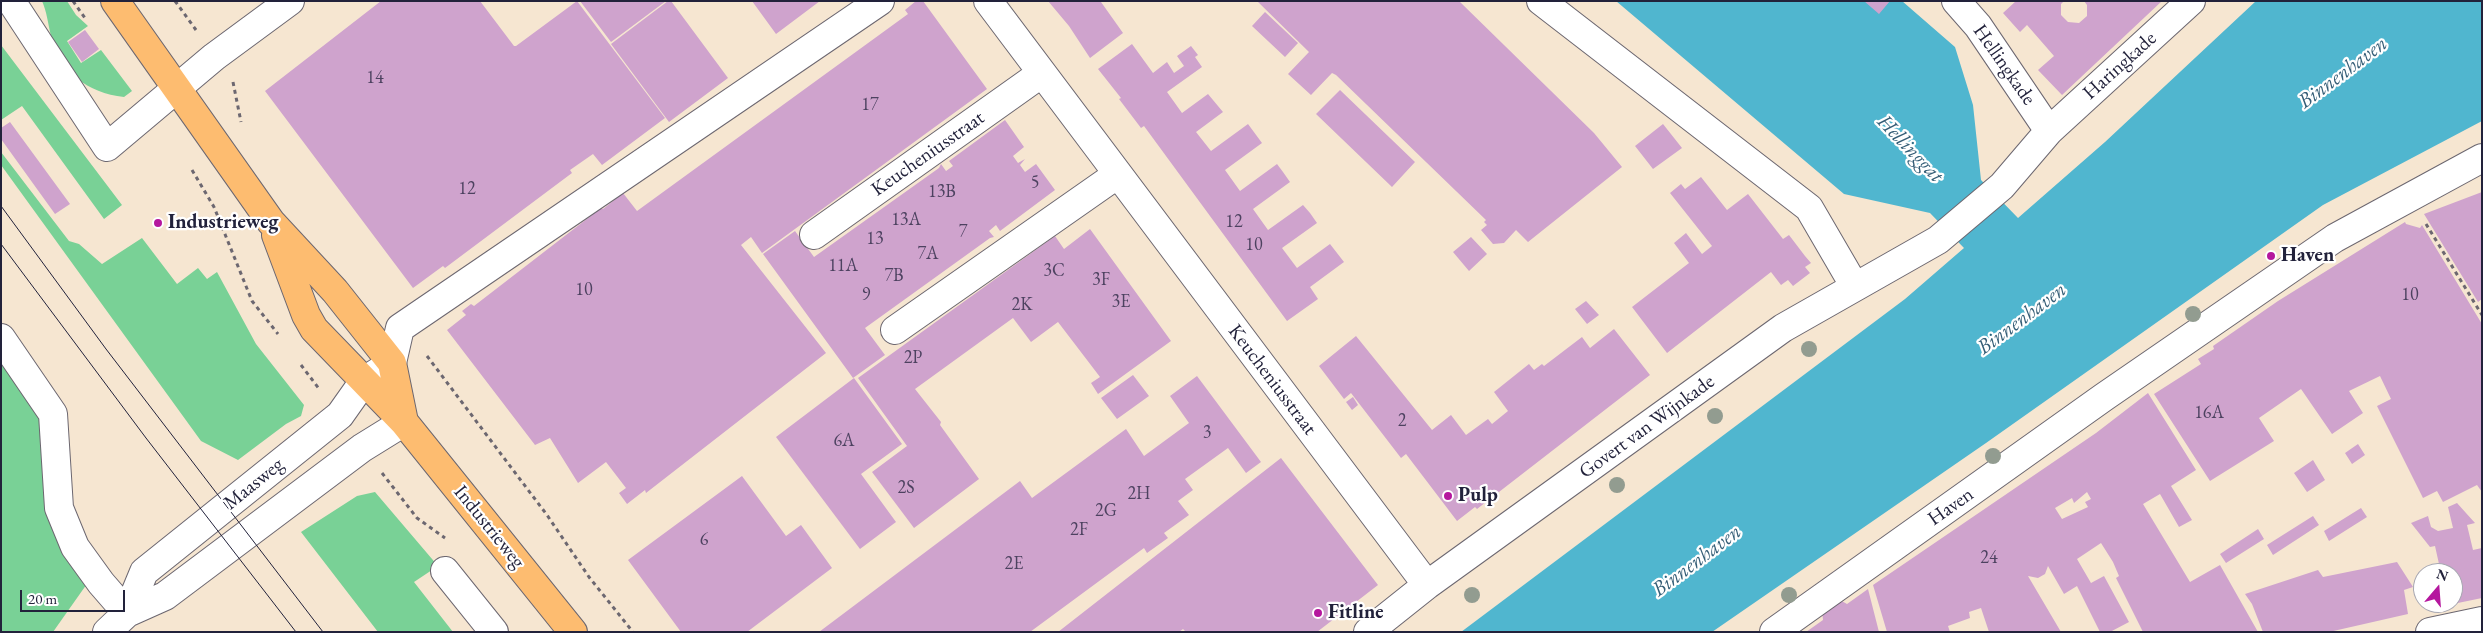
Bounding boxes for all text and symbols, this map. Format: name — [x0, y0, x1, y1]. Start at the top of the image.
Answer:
street label: Hellingkade — [1967, 20, 2041, 110]
street label: Haringkade — [2078, 27, 2162, 105]
water label: Binnenhaven — [2294, 31, 2392, 115]
house number: 14 — [366, 67, 384, 89]
house number: 17 — [861, 94, 879, 116]
street label: Keucheniusstraat — [867, 106, 989, 202]
water label: Hellinggat — [1872, 110, 1948, 188]
house number: 5 — [1031, 172, 1039, 194]
house number: 12 — [458, 178, 476, 200]
house number: 13B — [928, 181, 956, 203]
house number: 13A — [891, 209, 921, 231]
place label: Industrieweg — [168, 211, 279, 235]
house number: 12 — [1225, 211, 1243, 233]
marker: Industrieweg — [152, 217, 164, 229]
house number: 7 — [959, 221, 967, 243]
house number: 13 — [866, 228, 884, 250]
house number: 10 — [1245, 234, 1263, 256]
house number: 7A — [917, 243, 939, 265]
place label: Haven — [2281, 244, 2334, 268]
marker: Haven — [2265, 250, 2277, 262]
house number: 11A — [828, 255, 858, 277]
house number: 3C — [1043, 260, 1065, 282]
house number: 7B — [884, 265, 904, 287]
house number: 3F — [1092, 269, 1110, 291]
water label: Binnenhaven — [1973, 277, 2071, 361]
house number: 10 — [575, 279, 593, 301]
house number: 9 — [862, 284, 870, 306]
house number: 10 — [2401, 284, 2419, 306]
house number: 3E — [1112, 291, 1130, 313]
house number: 2K — [1012, 294, 1032, 316]
street label: Keucheniusstraat — [1223, 320, 1321, 440]
house number: 2P — [904, 347, 922, 369]
street label: Govert van Wijnkade — [1575, 370, 1719, 484]
house number: 16A — [2194, 402, 2224, 424]
house number: 2 — [1398, 410, 1406, 432]
house number: 3 — [1203, 422, 1211, 444]
house number: 6A — [833, 430, 855, 452]
street label: Maasweg — [219, 453, 289, 515]
house number: 2S — [897, 477, 915, 499]
street label: Industrieweg — [448, 481, 530, 573]
house number: 2H — [1127, 483, 1151, 505]
street label: Haven — [1923, 483, 1979, 531]
place label: Pulp — [1458, 484, 1498, 508]
marker: Pulp — [1442, 490, 1454, 502]
house number: 2G — [1095, 500, 1117, 522]
house number: 2F — [1070, 519, 1088, 541]
water label: Binnenhaven — [1648, 519, 1746, 603]
house number: 6 — [700, 529, 708, 551]
house number: 24 — [1980, 547, 1998, 569]
house number: 2E — [1005, 553, 1023, 575]
north arrow — [2413, 563, 2463, 613]
text: N — [2434, 564, 2450, 585]
scale bar — [22, 580, 128, 612]
text: 20 m — [28, 589, 57, 608]
place label: Fitline — [1328, 601, 1384, 625]
marker: Fitline — [1312, 607, 1324, 619]

